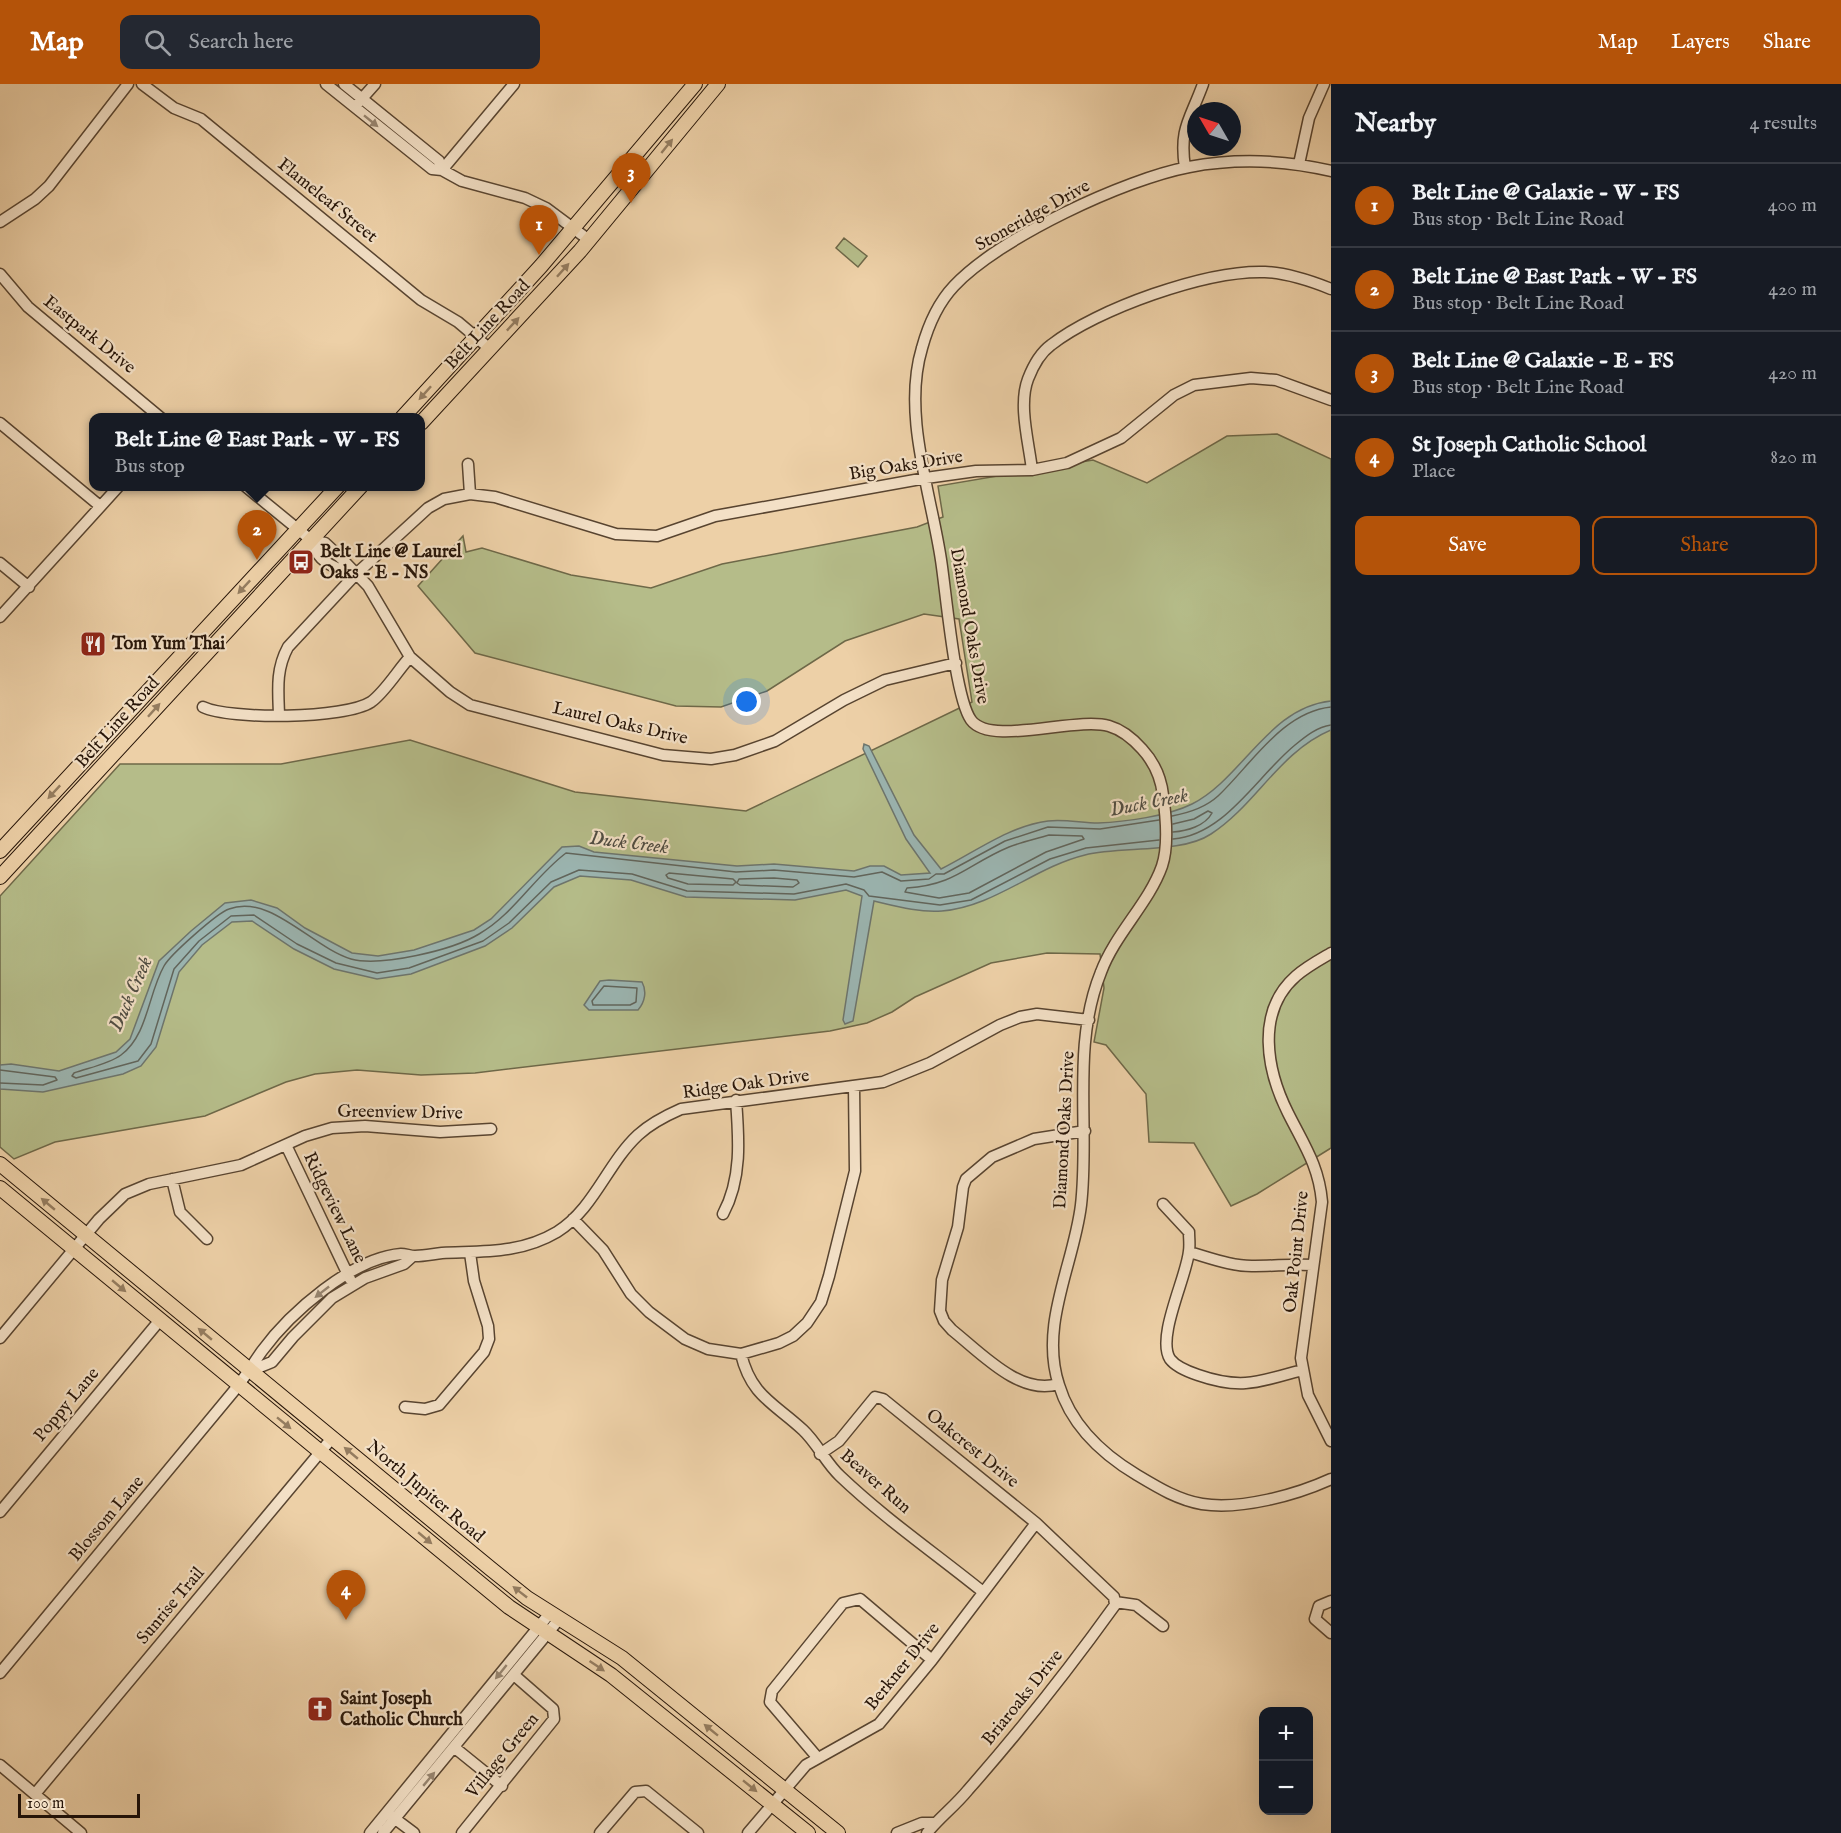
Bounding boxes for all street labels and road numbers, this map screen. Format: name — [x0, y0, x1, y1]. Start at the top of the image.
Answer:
street label: Flameleaf Street — [272, 154, 382, 248]
street label: Stoneridge Drive — [972, 175, 1094, 257]
street label: Belt Line Road — [440, 275, 536, 375]
street label: Eastpark Drive — [38, 291, 140, 379]
street label: Big Oaks Drive — [847, 446, 965, 486]
street label: Diamond Oaks Drive — [944, 546, 994, 706]
street label: Belt Line Road — [71, 672, 165, 774]
street label: Laurel Oaks Drive — [550, 697, 690, 751]
street label: Diamond Oaks Drive — [1049, 1050, 1081, 1210]
street label: Ridge Oak Drive — [681, 1065, 811, 1105]
street label: Greenview Drive — [337, 1100, 463, 1126]
street label: Ridgeview Lane — [297, 1149, 371, 1267]
street label: Oak Point Drive — [1279, 1190, 1315, 1314]
street label: Poppy Lane — [29, 1363, 105, 1447]
street label: Oakcrest Drive — [921, 1404, 1023, 1494]
street label: North Jupiter Road — [361, 1436, 489, 1548]
street label: Beaver Run — [835, 1445, 916, 1519]
street label: Blossom Lane — [64, 1471, 150, 1567]
street label: Sunrise Trail — [132, 1563, 210, 1649]
street label: Berkner Drive — [861, 1618, 945, 1716]
street label: Briaroaks Drive — [977, 1645, 1069, 1751]
street label: Village Green — [461, 1708, 545, 1804]

